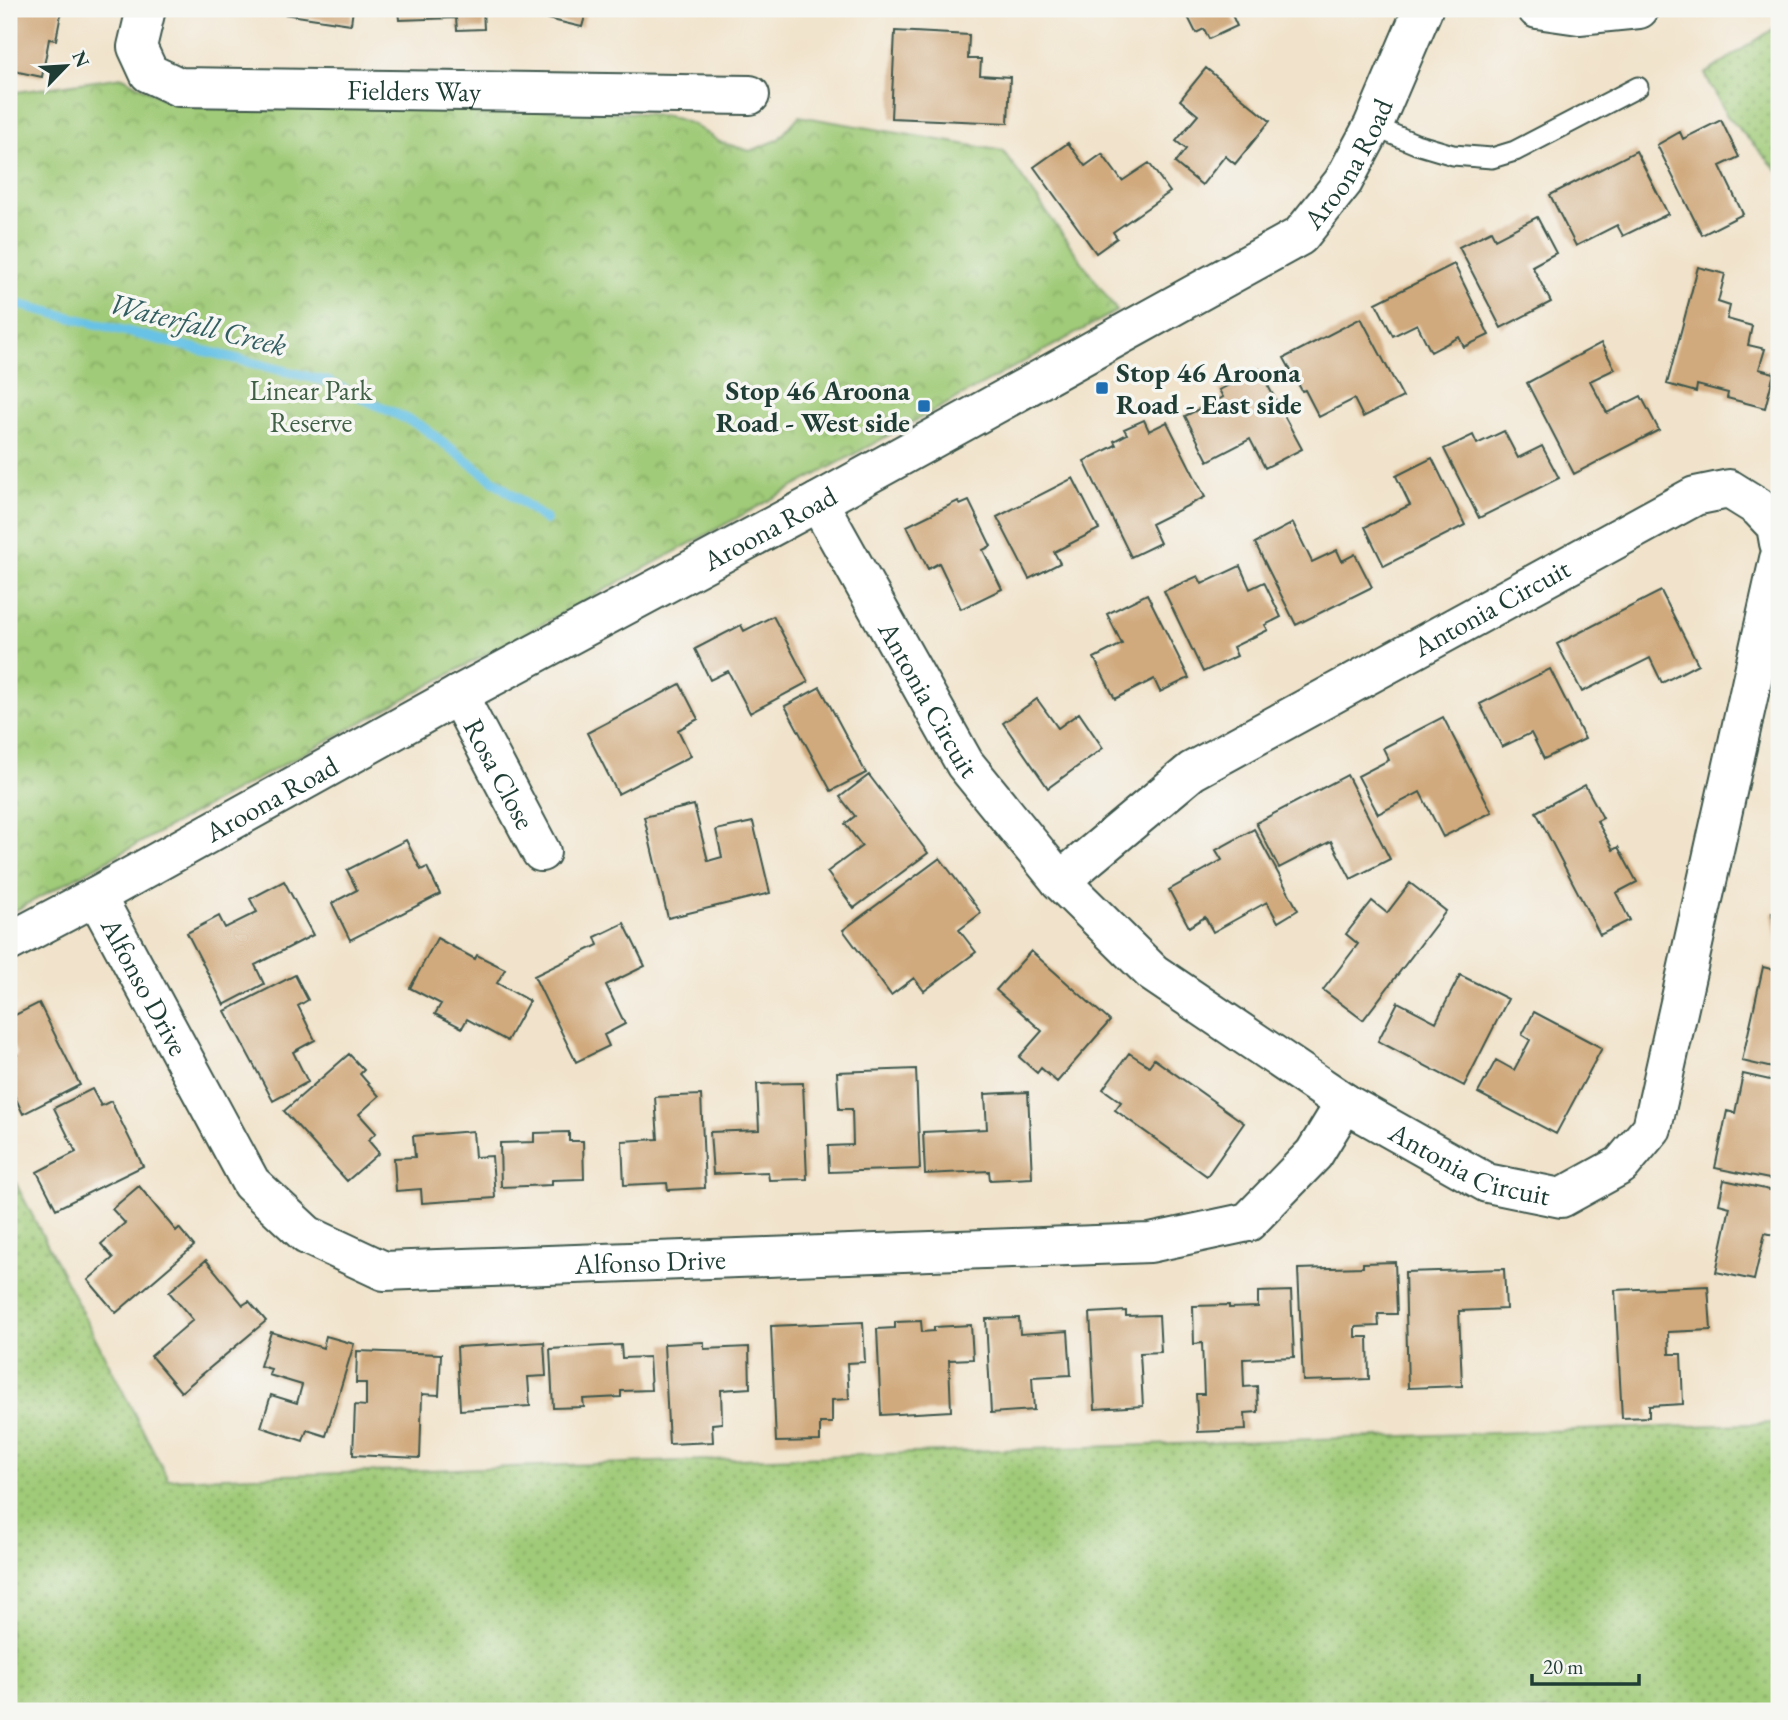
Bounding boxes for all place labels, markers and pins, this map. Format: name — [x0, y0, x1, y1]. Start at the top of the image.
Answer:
place label: Stop 46 Aroona Road - East side — [1116, 354, 1302, 422]
place label: Stop 46 Aroona Road - West side — [716, 372, 911, 440]
marker: Stop 46 Aroona Road - East side — [1094, 380, 1110, 396]
marker: Stop 46 Aroona Road - West side — [916, 398, 932, 414]

